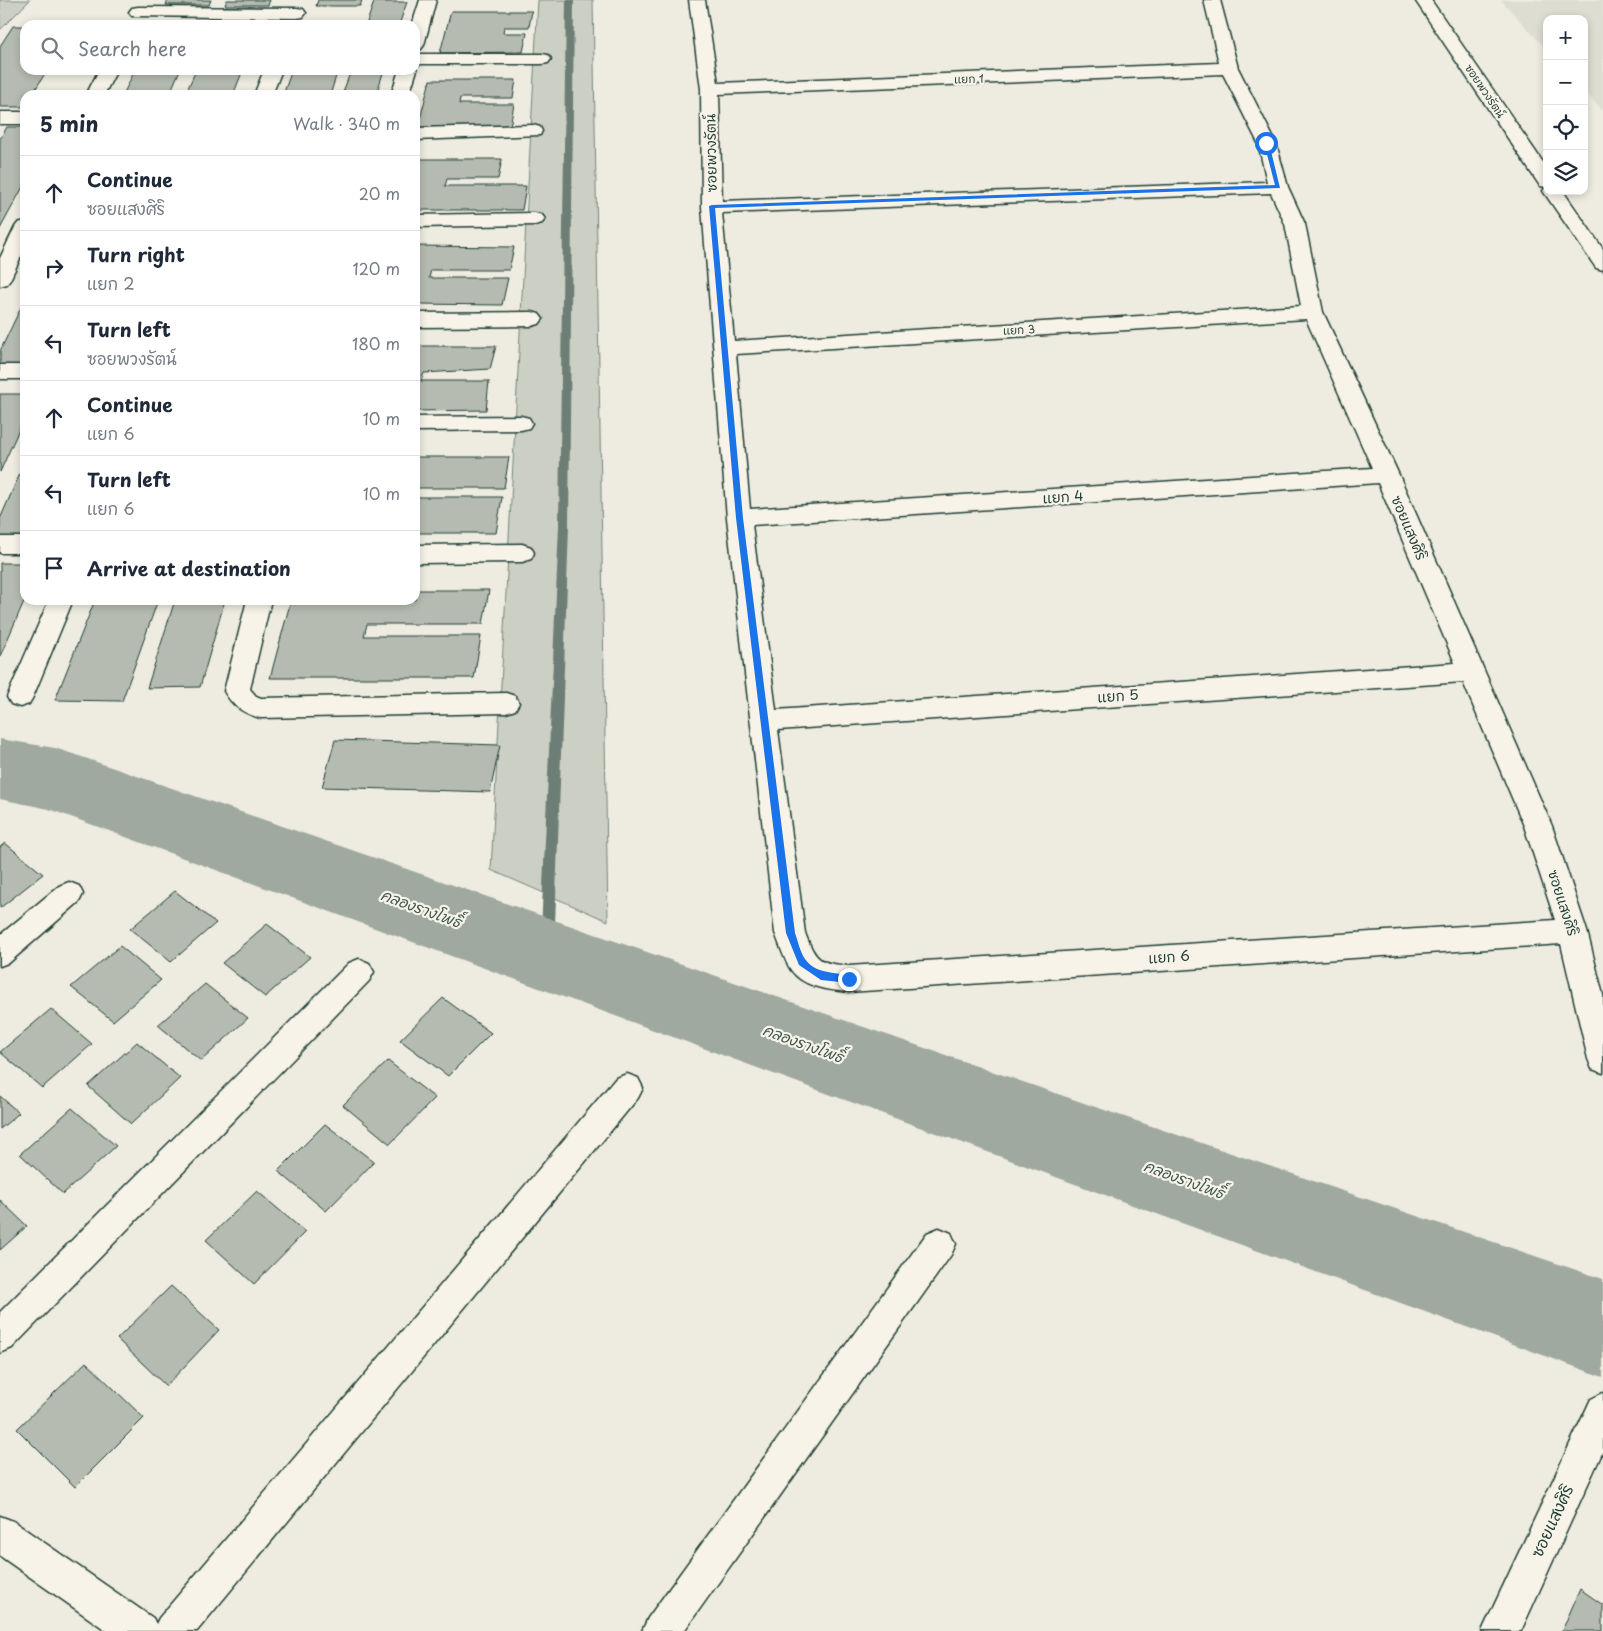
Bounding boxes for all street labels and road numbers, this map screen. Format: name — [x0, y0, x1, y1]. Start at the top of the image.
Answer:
street label: ซอยพวงรัตน์ — [1461, 60, 1510, 122]
street label: แยก 1 — [954, 69, 984, 88]
street label: ซอยพวงรัตน์ — [699, 113, 722, 192]
street label: แยก 3 — [1002, 320, 1035, 339]
street label: แยก 4 — [1042, 485, 1084, 508]
street label: ซอยแสงศิริ — [1386, 492, 1432, 563]
street label: แยก 5 — [1097, 684, 1139, 707]
street label: ซอยแสงศิริ — [1543, 867, 1584, 939]
street label: แยก 6 — [1148, 945, 1191, 968]
street label: ซอยแสงศิริ — [1524, 1480, 1578, 1561]

